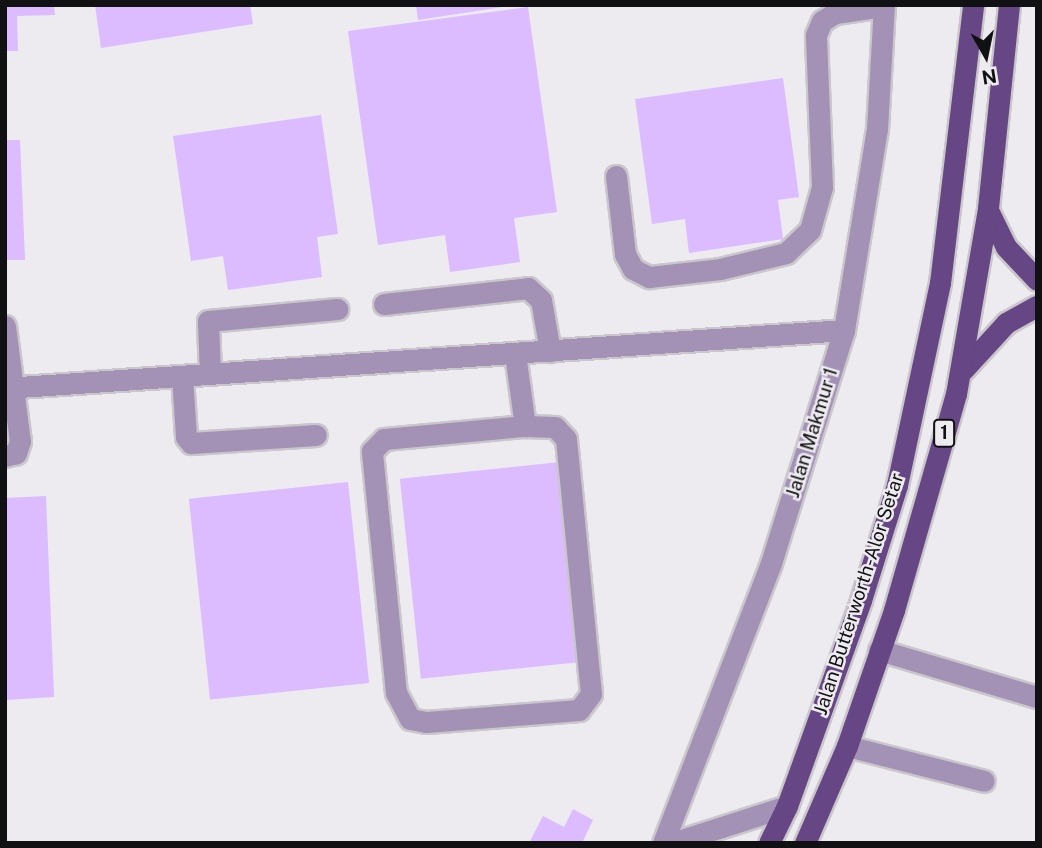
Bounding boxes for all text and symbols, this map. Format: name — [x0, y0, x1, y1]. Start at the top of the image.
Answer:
north arrow — [951, 21, 1021, 91]
text: N — [980, 65, 998, 89]
street label: Jalan Makmur 1 — [781, 365, 843, 501]
road number: 1 — [932, 418, 956, 447]
street label: Jalan Butterworth-Alor Setar — [809, 470, 909, 718]

